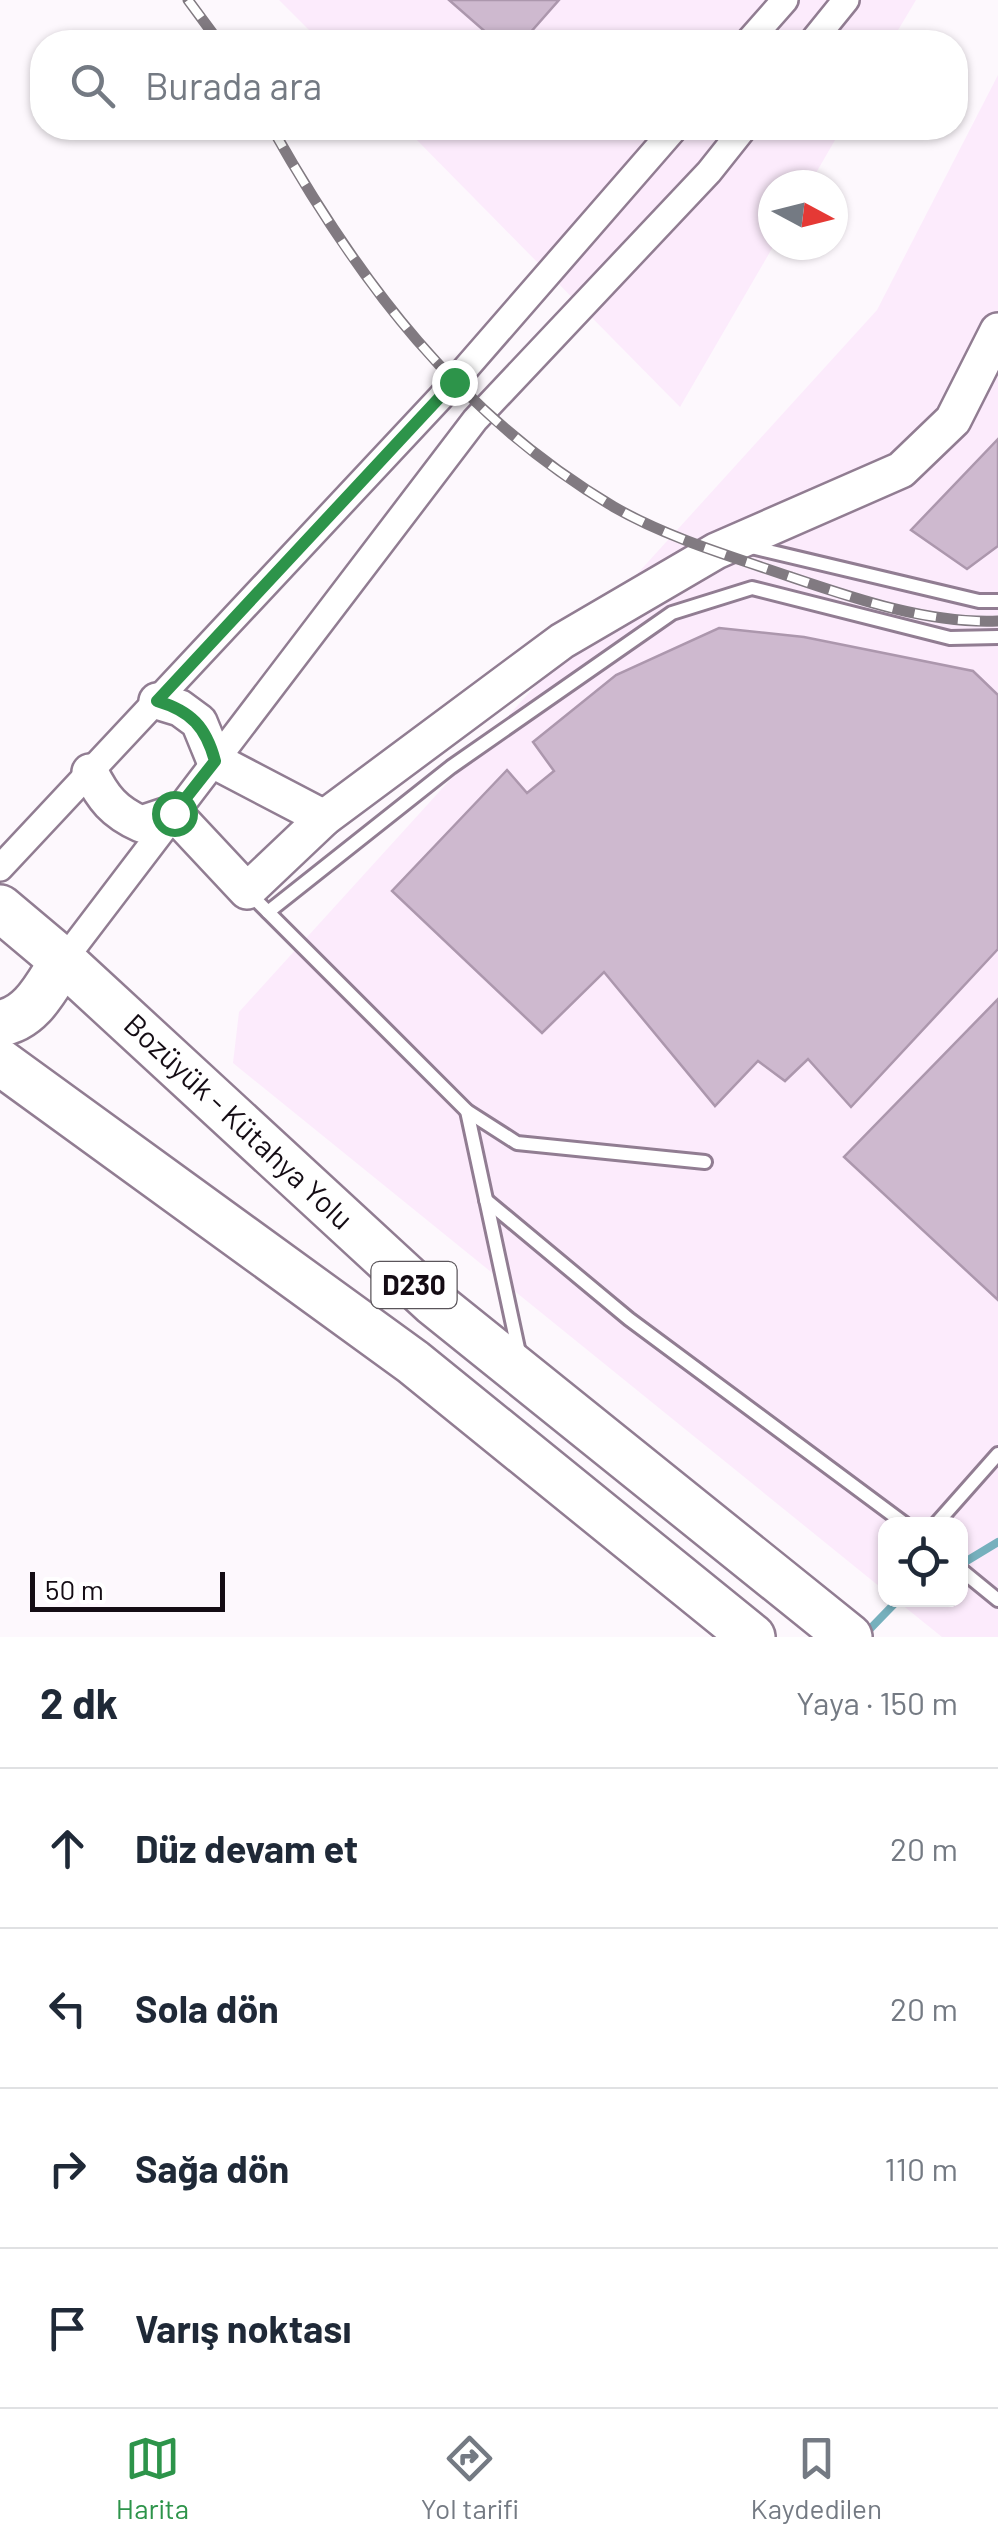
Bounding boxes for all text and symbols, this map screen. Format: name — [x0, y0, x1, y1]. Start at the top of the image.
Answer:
search box — [30, 30, 968, 140]
icon: search — [65, 58, 120, 113]
text: Burada ara — [145, 62, 322, 108]
north arrow — [758, 170, 848, 260]
route end — [432, 360, 478, 406]
route start — [152, 791, 198, 837]
street label: Bozüyük - Kütahya Yolu — [118, 1005, 361, 1236]
road number: D230 — [372, 1262, 456, 1308]
map controls — [878, 1517, 968, 1607]
button: locate — [878, 1517, 968, 1607]
scale bar — [30, 1567, 225, 1612]
text: 50 m — [45, 1572, 104, 1606]
text: 2 dk — [40, 1677, 118, 1727]
text: Yaya · 150 m — [796, 1683, 958, 1721]
icon: ahead — [40, 1821, 95, 1876]
text: Düz devam et — [135, 1825, 358, 1871]
text: 20 m — [890, 1829, 958, 1867]
icon: left — [40, 1981, 95, 2036]
text: Sola dön — [135, 1985, 279, 2031]
text: 20 m — [890, 1989, 958, 2027]
icon: right — [40, 2141, 95, 2196]
text: Sağa dön — [135, 2145, 289, 2191]
text: 110 m — [885, 2149, 958, 2187]
icon: arrive — [40, 2301, 95, 2356]
text: Varış noktası — [135, 2305, 351, 2351]
tab: Harita — [116, 2431, 189, 2525]
tab: Yol tarifi — [421, 2431, 519, 2525]
tab: Kaydedilen — [751, 2431, 882, 2525]

